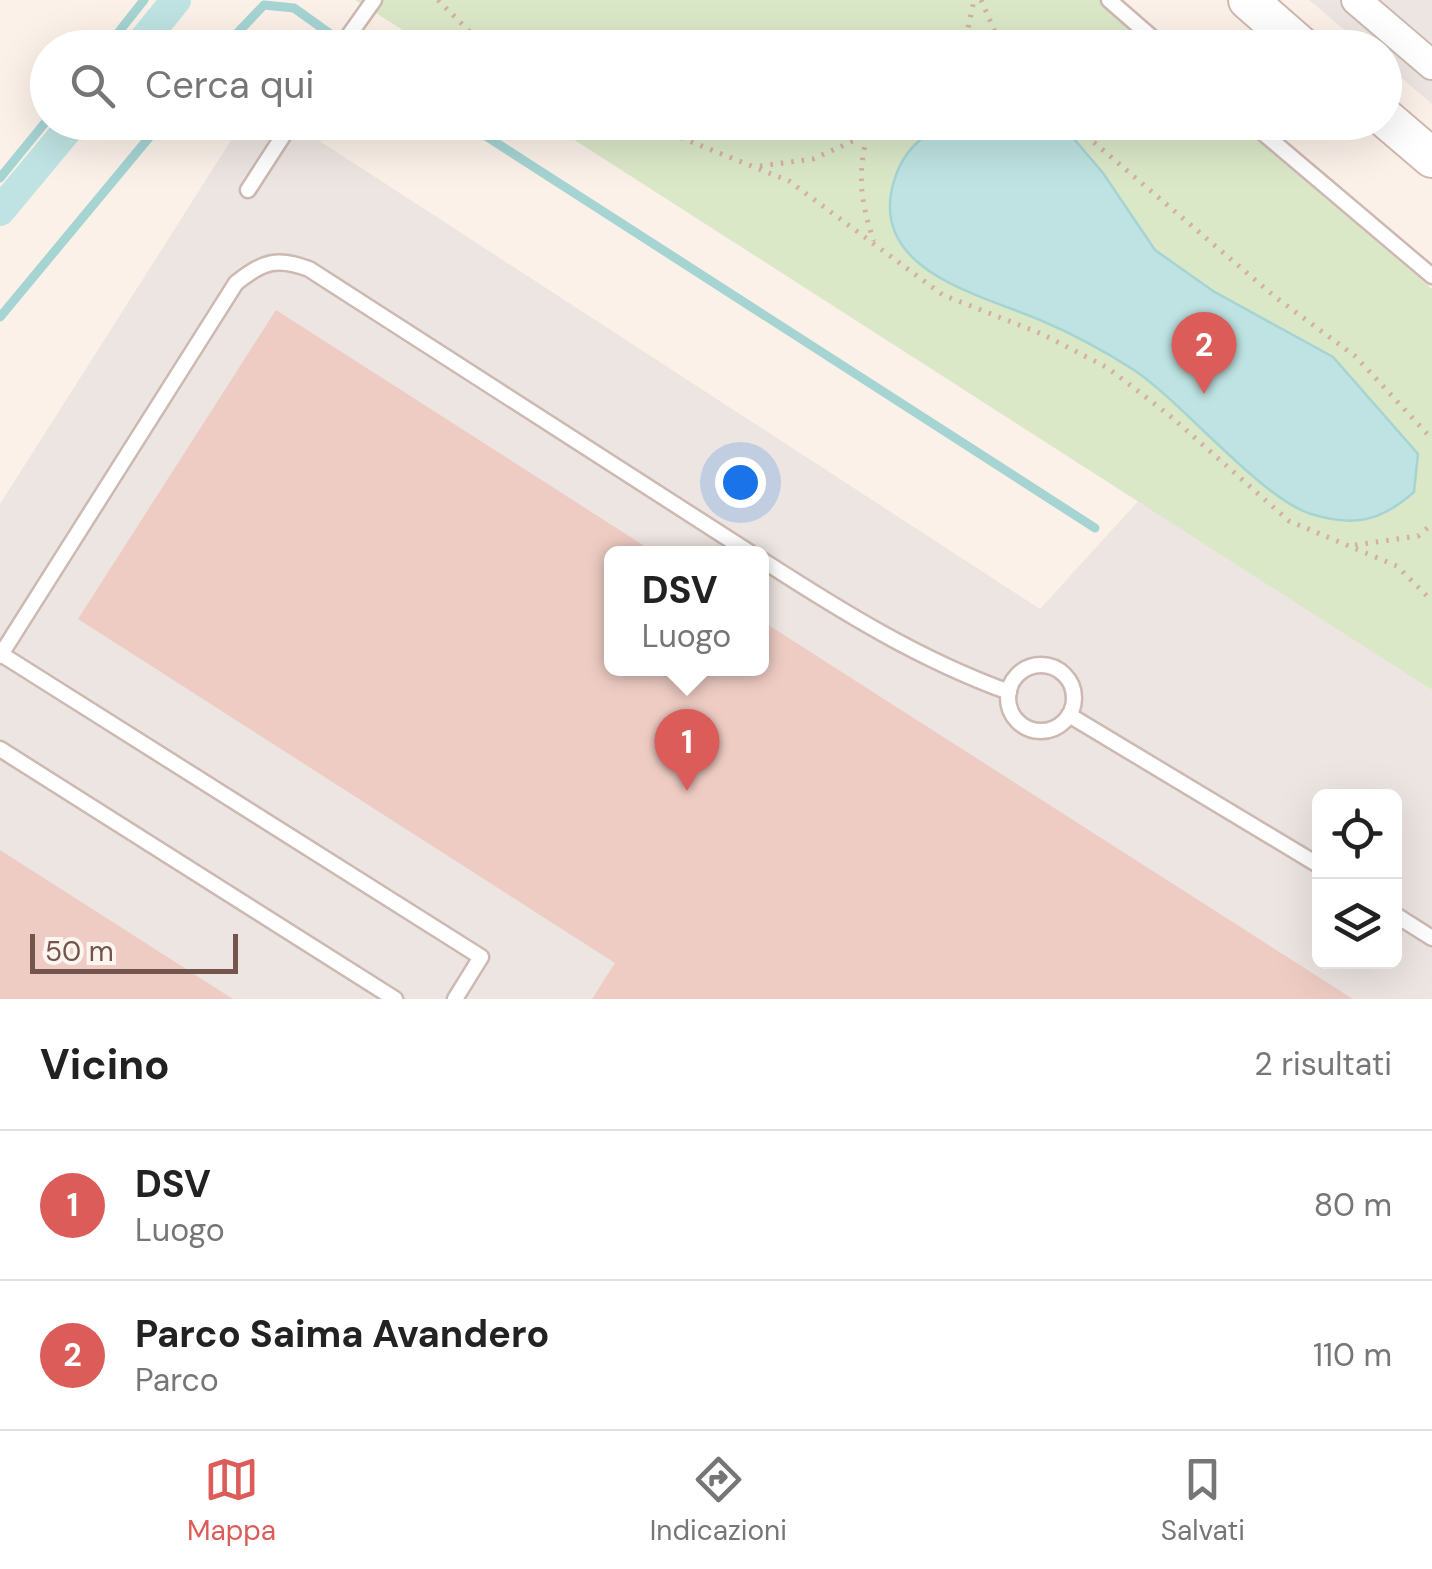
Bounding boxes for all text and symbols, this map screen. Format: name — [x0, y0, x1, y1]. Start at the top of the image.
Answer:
search box — [30, 30, 1402, 140]
icon: search — [65, 58, 120, 113]
text: Cerca qui — [145, 60, 314, 110]
pin: 2 — [1172, 312, 1236, 394]
your location — [715, 457, 766, 508]
popup — [604, 546, 769, 676]
text: DSV — [642, 565, 718, 615]
text: Luogo — [642, 615, 731, 657]
pin: 1 — [654, 708, 720, 791]
map controls — [1312, 789, 1402, 969]
button: locate — [1312, 789, 1402, 879]
button: layers — [1312, 879, 1402, 969]
scale bar — [30, 929, 238, 974]
text: 50 m — [45, 933, 114, 970]
text: Vicino — [40, 1037, 170, 1092]
text: 2 risultati — [1254, 1043, 1392, 1085]
text: DSV — [135, 1159, 211, 1209]
text: 1 — [67, 1184, 78, 1226]
text: 80 m — [1314, 1184, 1392, 1226]
text: Luogo — [135, 1209, 225, 1251]
text: Parco Saima Avandero — [135, 1309, 549, 1359]
text: 2 — [63, 1334, 82, 1376]
text: 110 m — [1313, 1334, 1392, 1376]
text: Parco — [135, 1359, 219, 1401]
tab: Mappa — [187, 1452, 276, 1549]
tab: Indicazioni — [650, 1452, 787, 1549]
tab: Salvati — [1161, 1452, 1245, 1549]

